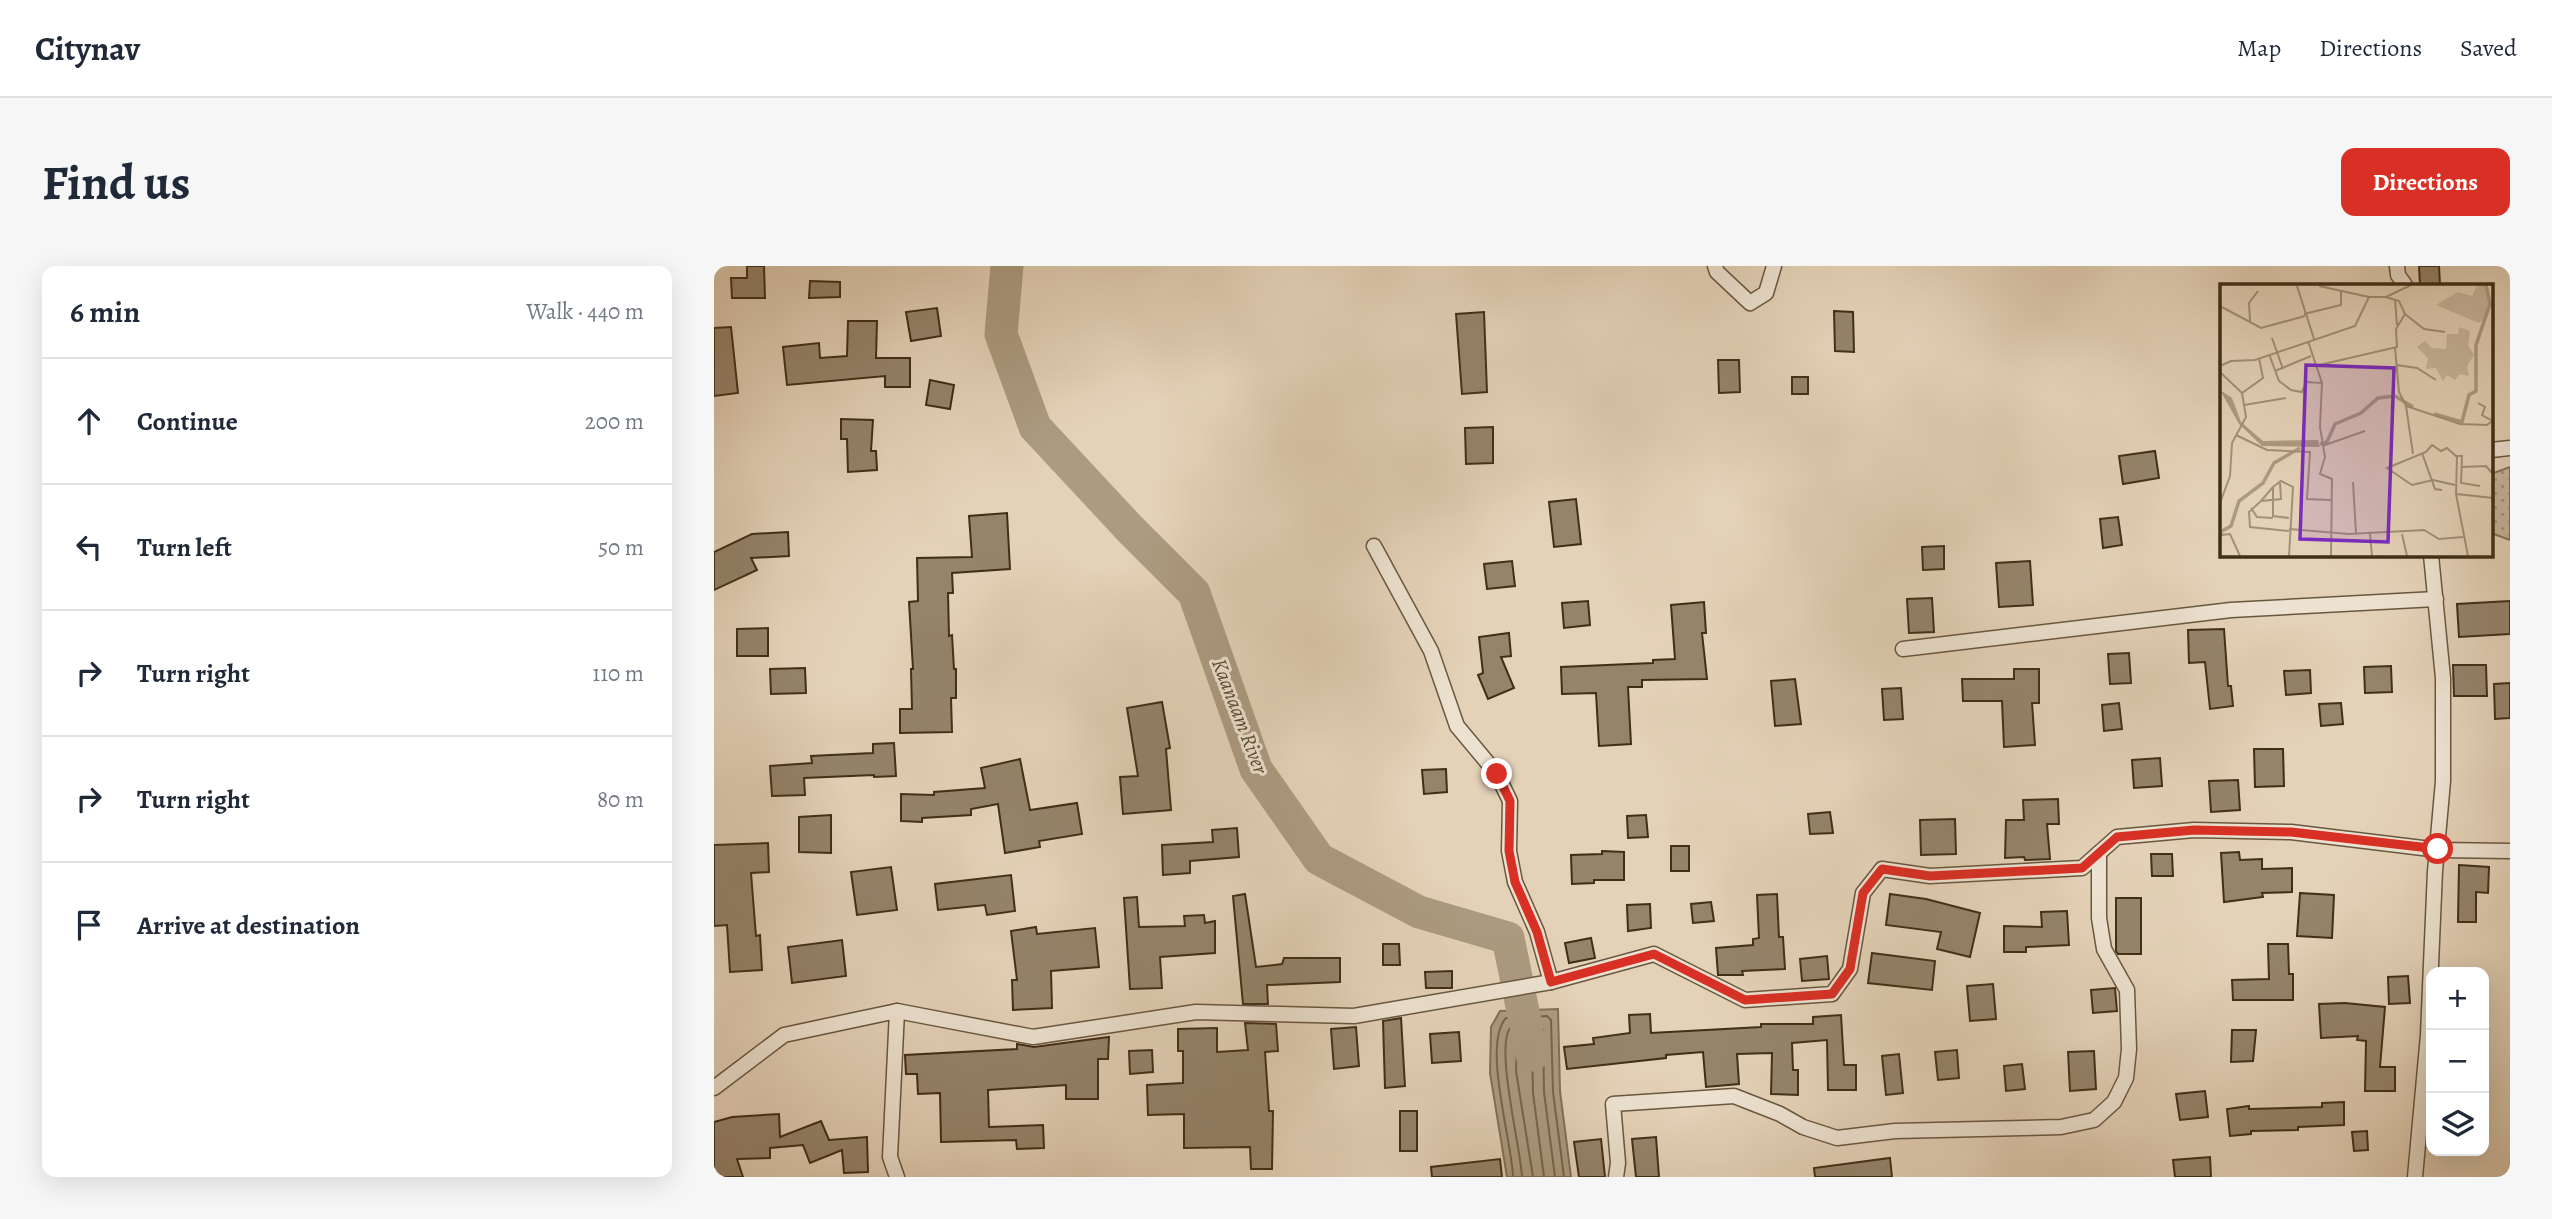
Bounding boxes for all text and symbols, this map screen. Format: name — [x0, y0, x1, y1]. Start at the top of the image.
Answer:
text: Citynav — [35, 26, 140, 71]
text: Map — [2237, 32, 2281, 64]
text: Directions — [2319, 32, 2422, 64]
text: Saved — [2460, 32, 2517, 64]
button: Directions — [2341, 148, 2510, 216]
text: Find us — [42, 149, 190, 216]
inset map — [2220, 284, 2492, 556]
text: 6 min — [70, 292, 140, 332]
text: Walk · 440 m — [526, 296, 644, 327]
icon: ahead — [70, 402, 108, 440]
text: Continue — [137, 404, 238, 439]
text: 200 m — [585, 406, 644, 437]
icon: left — [70, 528, 108, 566]
text: Turn left — [137, 530, 232, 565]
text: 50 m — [598, 532, 644, 563]
icon: right — [70, 654, 108, 692]
water label: Kaanaam River — [1205, 654, 1275, 778]
text: Turn right — [137, 656, 250, 691]
text: 110 m — [592, 658, 644, 689]
route end — [1481, 758, 1512, 789]
icon: right — [70, 780, 108, 818]
text: Turn right — [137, 782, 250, 817]
text: 80 m — [597, 784, 644, 815]
route start — [2422, 833, 2453, 864]
icon: arrive — [70, 906, 108, 944]
text: Arrive at destination — [137, 908, 360, 943]
map controls — [2426, 967, 2489, 1156]
button: + — [2426, 967, 2489, 1030]
button: − — [2426, 1030, 2489, 1093]
button: layers — [2426, 1093, 2489, 1156]

